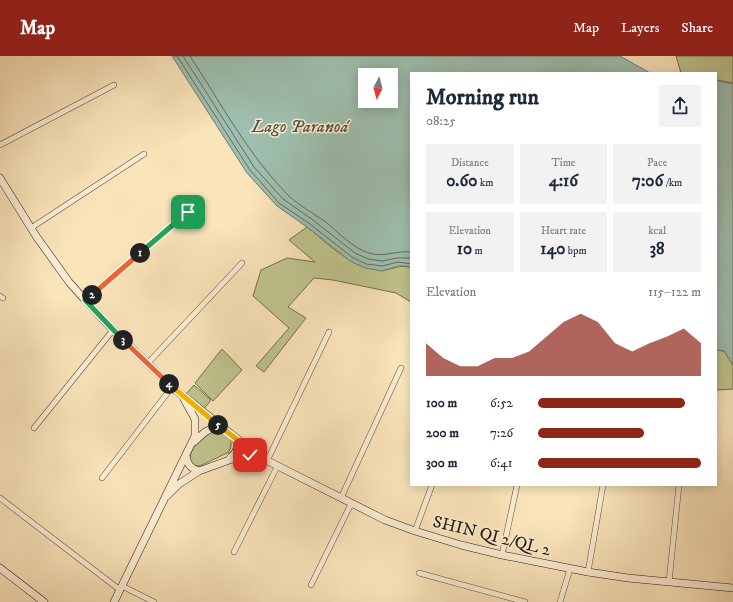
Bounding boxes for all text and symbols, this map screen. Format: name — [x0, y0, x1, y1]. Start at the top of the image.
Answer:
text: Map — [20, 17, 55, 40]
text: Map — [573, 19, 599, 37]
text: Layers — [621, 19, 659, 37]
text: Share — [681, 19, 713, 37]
north arrow — [358, 68, 398, 108]
map controls — [358, 68, 398, 108]
text: Morning run — [426, 84, 539, 111]
button: share — [659, 85, 701, 127]
text: 08:25 — [426, 113, 456, 129]
water label: Lago Paranoá — [251, 116, 351, 138]
text: Distance — [451, 156, 489, 170]
text: Time — [552, 156, 575, 170]
text: Pace — [647, 156, 667, 170]
text: 0.60 — [446, 170, 477, 192]
text: 4:16 — [549, 170, 578, 192]
text: 7:06 — [632, 170, 663, 192]
text: km — [477, 176, 493, 190]
text: /km — [663, 176, 682, 190]
pin — [171, 195, 205, 229]
icon: arrive — [177, 201, 199, 223]
text: Elevation — [449, 224, 491, 238]
text: Heart rate — [541, 224, 586, 238]
text: kcal — [648, 224, 666, 238]
text: 10 — [457, 238, 472, 260]
text: 140 — [540, 238, 565, 260]
text: 38 — [650, 238, 665, 260]
pin: 1 — [130, 243, 150, 263]
text: m — [472, 244, 483, 258]
text: bpm — [565, 244, 587, 258]
text: 1 — [138, 246, 142, 260]
text: Elevation — [426, 284, 476, 300]
text: 115–122 m — [648, 284, 701, 300]
pin: 2 — [82, 285, 102, 305]
text: 2 — [89, 288, 95, 302]
pin: 3 — [113, 330, 133, 350]
text: 3 — [121, 333, 125, 347]
pin: 4 — [159, 374, 179, 394]
text: 4 — [166, 377, 172, 391]
text: 100 m — [426, 395, 457, 411]
text: 6:52 — [490, 395, 513, 411]
pin: 5 — [208, 415, 228, 435]
text: 5 — [215, 418, 221, 432]
text: 200 m — [426, 425, 459, 441]
text: 7:26 — [490, 425, 513, 441]
pin — [233, 438, 267, 472]
icon: check — [239, 444, 261, 466]
text: 300 m — [426, 455, 457, 471]
text: 6:41 — [490, 455, 512, 471]
street label: SHIN QI 2/QL 2 — [431, 511, 554, 561]

